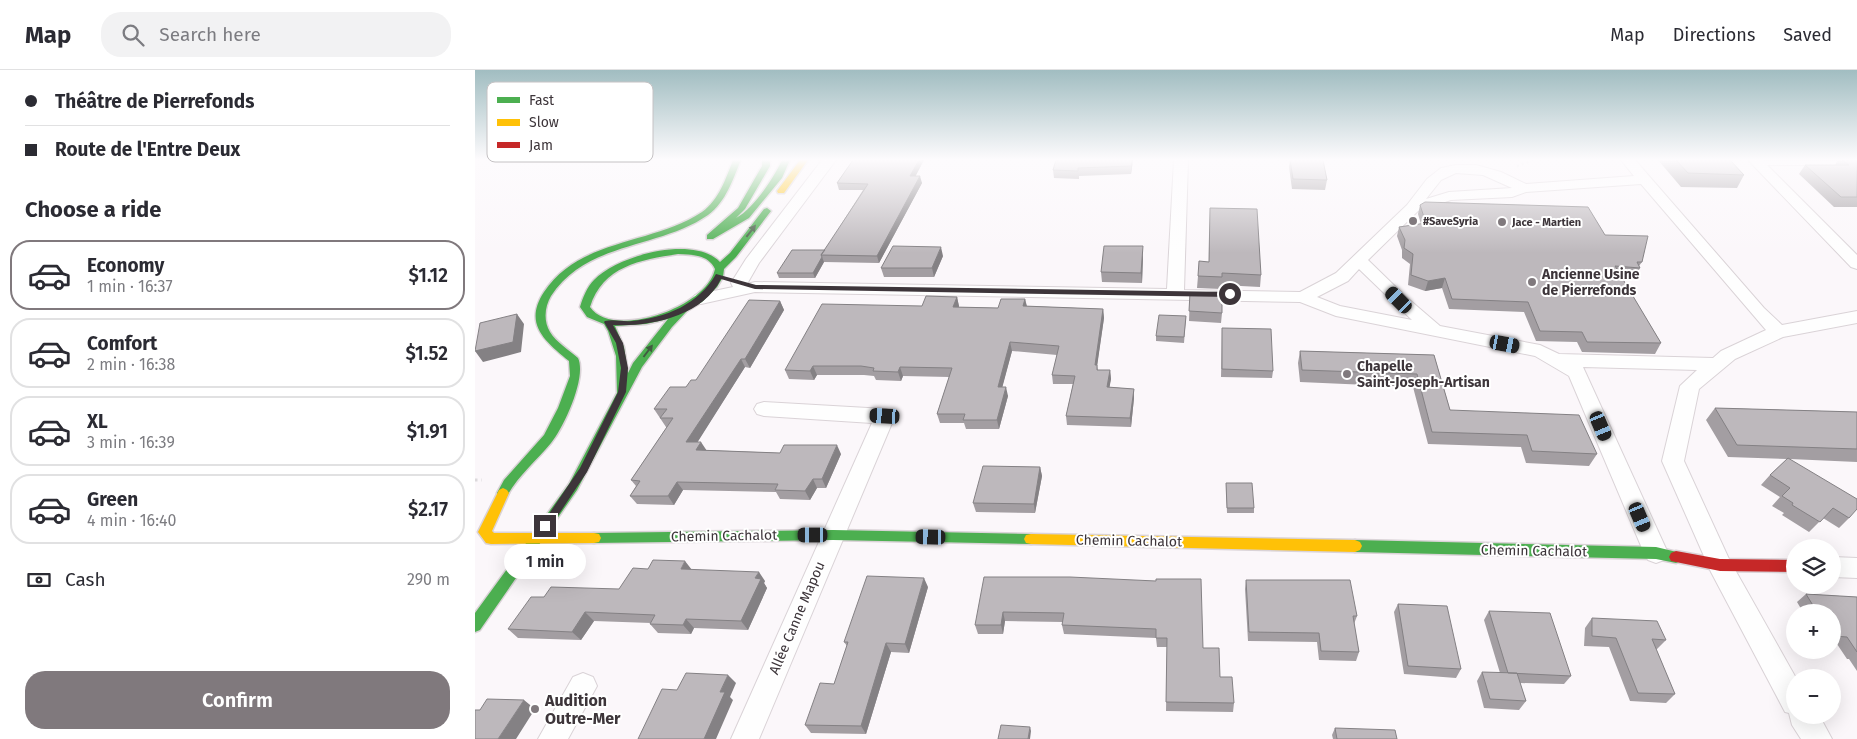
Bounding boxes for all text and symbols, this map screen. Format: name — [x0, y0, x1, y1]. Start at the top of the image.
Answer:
search box — [101, 12, 451, 57]
text: Map — [25, 21, 71, 49]
icon: search — [119, 21, 147, 49]
text: Search here — [159, 23, 261, 46]
text: Map — [1610, 24, 1645, 46]
text: Directions — [1673, 24, 1755, 46]
text: Saved — [1783, 24, 1832, 46]
legend — [487, 82, 653, 162]
text: Théâtre de Pierrefonds — [55, 90, 254, 113]
text: Fast — [529, 92, 555, 109]
text: Slow — [529, 114, 559, 131]
text: Jam — [529, 137, 553, 154]
text: Route de l'Entre Deux — [55, 138, 240, 161]
text: Choose a ride — [25, 196, 161, 223]
marker: #SaveSyria — [1407, 215, 1419, 227]
place label: #SaveSyria — [1423, 215, 1478, 228]
marker: Jace - Martien — [1496, 216, 1508, 228]
place label: Jace - Martien — [1511, 216, 1581, 229]
one-way arrow — [745, 225, 756, 238]
icon: car — [27, 253, 72, 298]
text: Economy — [87, 254, 164, 277]
text: $1.12 — [409, 264, 448, 287]
place label: Ancienne Usine de Pierrefonds — [1541, 266, 1640, 299]
marker: Ancienne Usine de Pierrefonds — [1526, 276, 1538, 288]
text: 1 min · 16:37 — [87, 277, 173, 296]
route start — [1219, 283, 1241, 305]
car — [1383, 284, 1414, 316]
icon: car — [27, 331, 72, 376]
text: Comfort — [87, 332, 157, 355]
car — [1488, 334, 1521, 354]
text: $1.52 — [405, 342, 448, 365]
one-way arrow — [643, 344, 653, 358]
text: 2 min · 16:38 — [87, 355, 175, 374]
place label: Chapelle Saint-Joseph-Artisan — [1357, 358, 1490, 391]
marker: Chapelle Saint-Joseph-Artisan — [1341, 368, 1353, 380]
car — [869, 408, 900, 424]
icon: car — [27, 409, 72, 454]
car — [1588, 409, 1613, 443]
text: XL — [87, 410, 108, 433]
text: $1.91 — [407, 420, 448, 443]
text: 3 min · 16:39 — [87, 433, 175, 452]
icon: car — [27, 487, 72, 532]
text: Green — [87, 488, 138, 511]
text: $2.17 — [408, 498, 448, 521]
car — [1627, 500, 1652, 534]
text: 4 min · 16:40 — [87, 511, 176, 530]
route end — [534, 515, 556, 537]
street label: Chemin Cachalot — [671, 527, 778, 545]
car — [798, 528, 828, 543]
car — [915, 529, 946, 545]
street label: Chemin Cachalot — [1076, 532, 1183, 550]
map controls — [1786, 539, 1841, 724]
button: layers — [1786, 539, 1841, 594]
street label: Chemin Cachalot — [1481, 542, 1588, 560]
callout: 1 min — [504, 544, 586, 578]
text: 1 min — [526, 552, 564, 571]
street label: Allée Canne Mapou — [765, 559, 829, 677]
icon: cash — [25, 566, 53, 594]
text: Cash — [65, 568, 106, 591]
text: 290 m — [407, 570, 450, 589]
button: + — [1786, 604, 1841, 659]
button: − — [1786, 669, 1841, 724]
button: Confirm — [25, 671, 450, 729]
place label: Audition Outre-Mer — [544, 691, 621, 728]
marker: Audition Outre-Mer — [529, 703, 541, 715]

